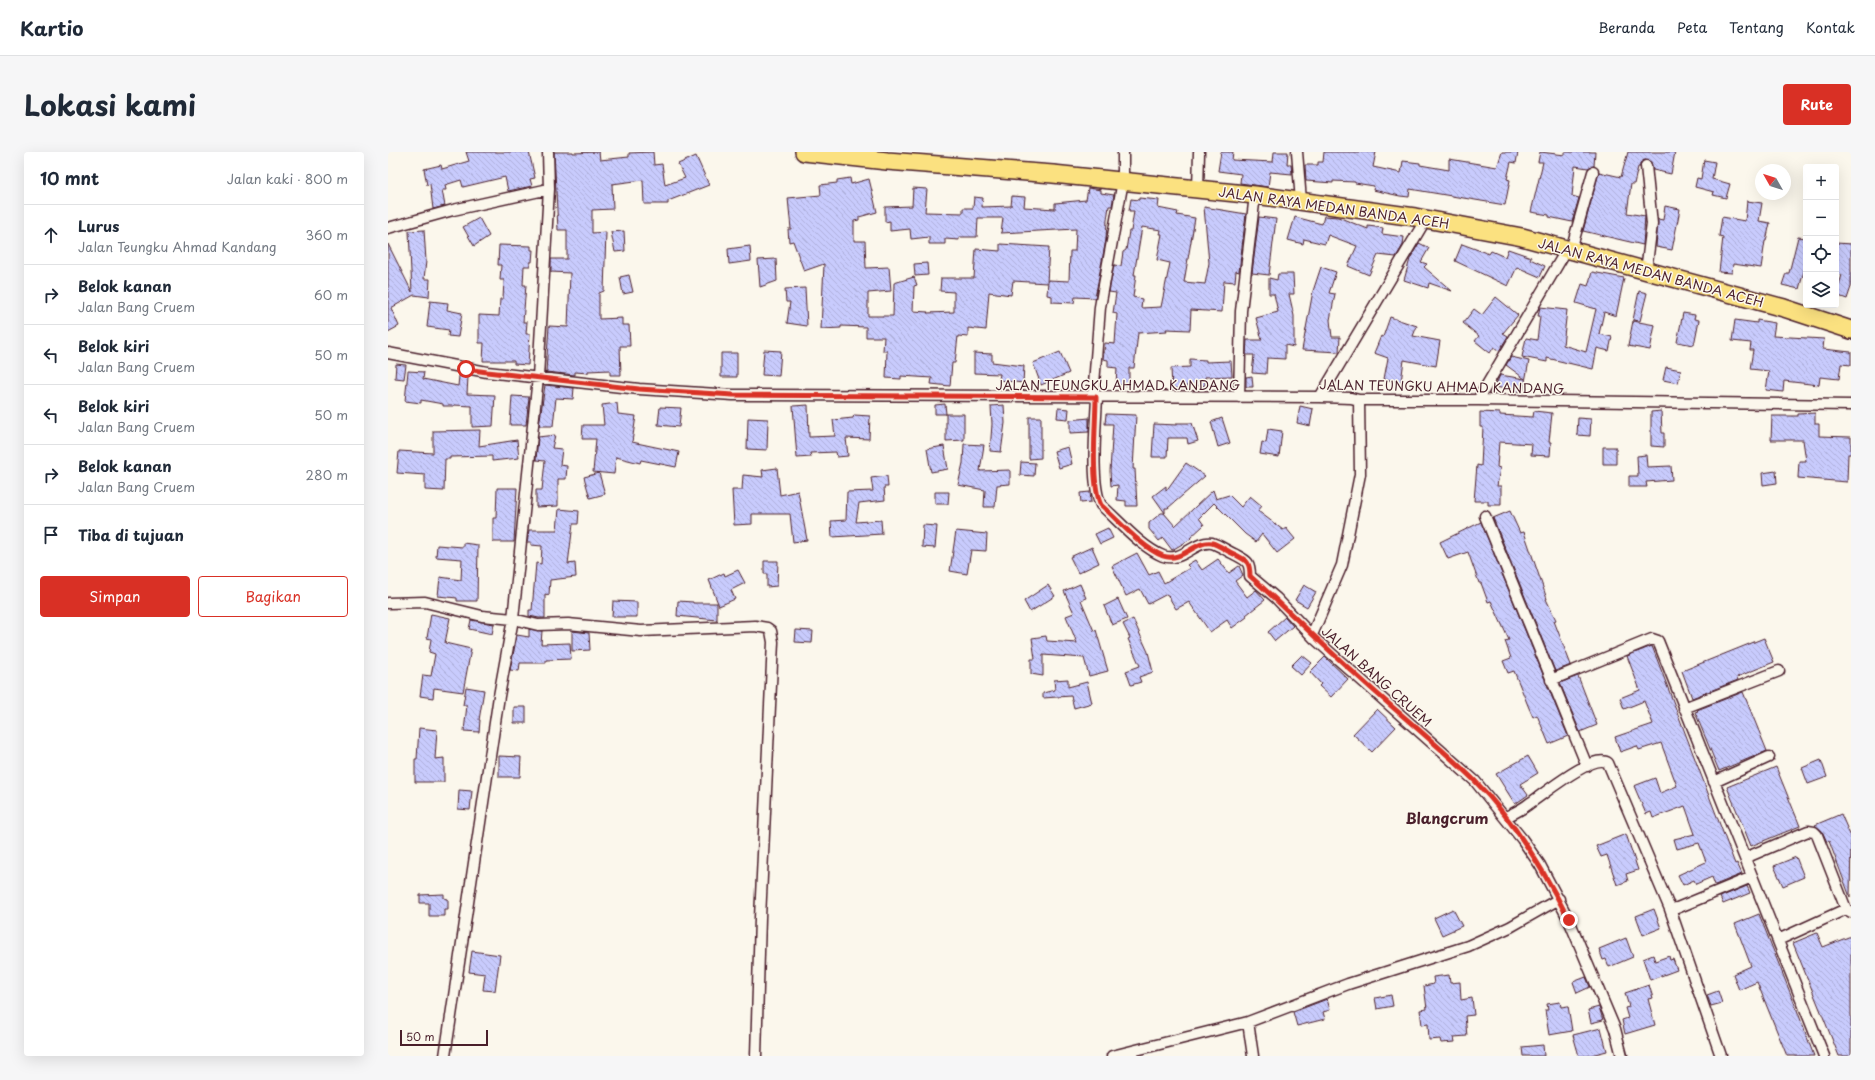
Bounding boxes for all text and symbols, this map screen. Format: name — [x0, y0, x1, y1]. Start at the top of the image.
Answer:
text: Kartio — [20, 14, 83, 42]
text: Beranda — [1598, 17, 1655, 38]
text: Peta — [1677, 17, 1707, 38]
text: Tentang — [1729, 17, 1784, 38]
text: Kontak — [1806, 17, 1855, 38]
text: Lokasi kami — [24, 83, 196, 126]
button: Rute — [1783, 84, 1851, 125]
north arrow — [1755, 164, 1791, 200]
map controls — [1803, 164, 1839, 308]
button: + — [1803, 164, 1839, 200]
text: 10 mnt — [40, 165, 99, 191]
text: Jalan kaki · 800 m — [227, 169, 348, 188]
street label: JALAN RAYA MEDAN BANDA ACEH — [1217, 181, 1451, 233]
button: − — [1803, 200, 1839, 236]
text: Lurus — [78, 214, 119, 237]
icon: ahead — [40, 224, 62, 246]
text: 360 m — [305, 225, 348, 244]
street label: JALAN RAYA MEDAN BANDA ACEH — [1536, 233, 1766, 311]
button: locate — [1803, 236, 1839, 272]
text: Jalan Teungku Ahmad Kandang — [78, 237, 277, 256]
button: layers — [1803, 272, 1839, 308]
text: Belok kanan — [78, 274, 172, 297]
icon: right — [40, 284, 62, 306]
text: 60 m — [314, 285, 348, 304]
text: Jalan Bang Cruem — [78, 297, 195, 316]
text: Belok kiri — [78, 334, 149, 357]
icon: left — [40, 344, 62, 366]
text: 50 m — [314, 345, 348, 364]
text: Jalan Bang Cruem — [78, 357, 195, 376]
route start — [457, 360, 475, 378]
street label: JALAN TEUNGKU AHMAD KANDANG — [1319, 374, 1565, 398]
street label: JALAN TEUNGKU AHMAD KANDANG — [995, 375, 1241, 394]
text: Belok kiri — [78, 394, 149, 417]
icon: left — [40, 404, 62, 426]
text: 50 m — [314, 405, 348, 424]
text: Jalan Bang Cruem — [78, 417, 195, 436]
text: Belok kanan — [78, 454, 172, 477]
icon: right — [40, 464, 62, 486]
text: 280 m — [306, 465, 348, 484]
text: Jalan Bang Cruem — [78, 477, 195, 496]
text: Tiba di tujuan — [78, 523, 184, 546]
icon: arrive — [40, 524, 62, 546]
button: Simpan — [40, 576, 190, 617]
button: Bagikan — [198, 576, 348, 617]
street label: JALAN BANG CRUEM — [1318, 621, 1436, 731]
district label: Blangcrum — [1405, 806, 1489, 829]
route end — [1560, 911, 1578, 929]
scale bar — [400, 1028, 488, 1047]
text: 50 m — [406, 1028, 435, 1045]

